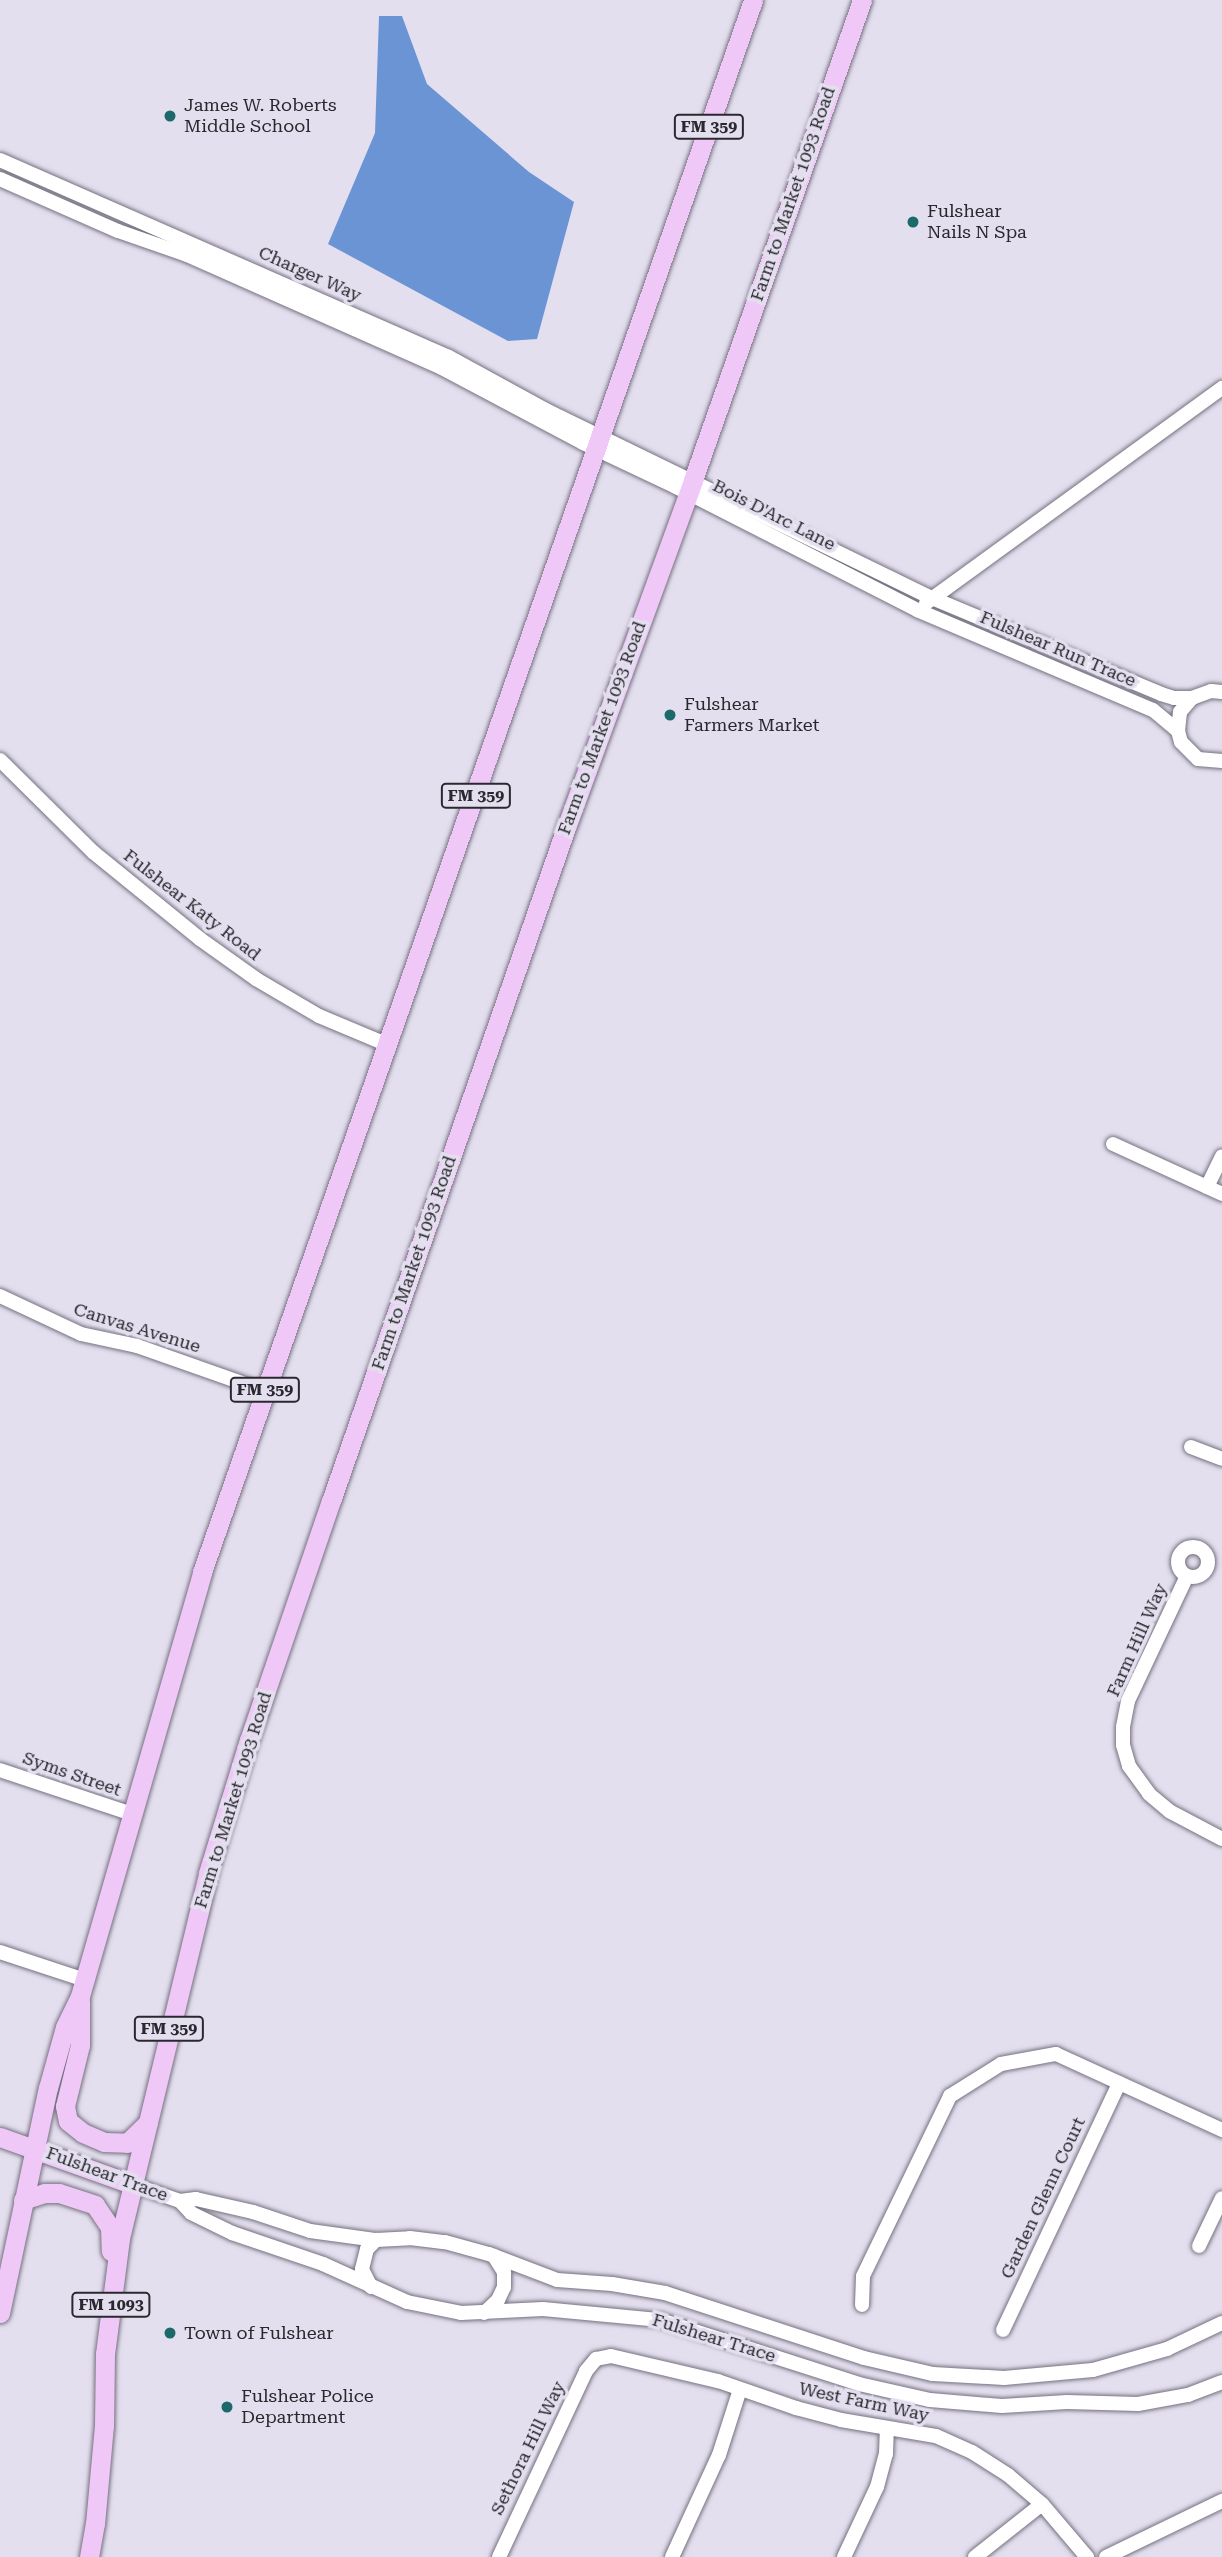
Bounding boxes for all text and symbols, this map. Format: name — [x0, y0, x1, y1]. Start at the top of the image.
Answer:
street label: Farm to Market 1093 Road — [746, 84, 840, 304]
place label: James W. Roberts Middle School — [184, 95, 337, 138]
marker: James W. Roberts Middle School — [162, 108, 178, 124]
road number: FM 359 — [672, 114, 746, 140]
place label: Fulshear Nails N Spa — [927, 201, 1027, 244]
marker: Fulshear Nails N Spa — [905, 214, 921, 230]
street label: Charger Way — [255, 242, 365, 306]
street label: Bois D'Arc Lane — [709, 475, 839, 555]
street label: Fulshear Run Trace — [977, 606, 1139, 692]
street label: Farm to Market 1093 Road — [553, 618, 651, 838]
place label: Fulshear Farmers Market — [684, 694, 819, 736]
marker: Fulshear Farmers Market — [662, 707, 678, 723]
road number: FM 359 — [439, 783, 513, 808]
street label: Fulshear Katy Road — [119, 845, 265, 965]
street label: Farm to Market 1093 Road — [367, 1153, 461, 1373]
street label: Canvas Avenue — [71, 1298, 203, 1358]
road number: FM 359 — [228, 1378, 302, 1402]
street label: Farm Hill Way — [1102, 1580, 1172, 1700]
street label: Farm to Market 1093 Road — [190, 1689, 276, 1911]
street label: Syms Street — [20, 1747, 124, 1801]
road number: FM 359 — [132, 2016, 206, 2041]
street label: Garden Glenn Court — [996, 2114, 1090, 2282]
street label: Fulshear Trace — [43, 2142, 171, 2206]
road number: FM 1093 — [71, 2292, 151, 2318]
street label: Fulshear Trace — [650, 2309, 778, 2367]
place label: Town of Fulshear — [184, 2322, 334, 2344]
marker: Town of Fulshear — [162, 2325, 178, 2341]
street label: Sethora Hill Way — [486, 2378, 570, 2518]
street label: West Farm Way — [797, 2378, 931, 2426]
place label: Fulshear Police Department — [241, 2386, 374, 2428]
marker: Fulshear Police Department — [219, 2399, 235, 2415]

